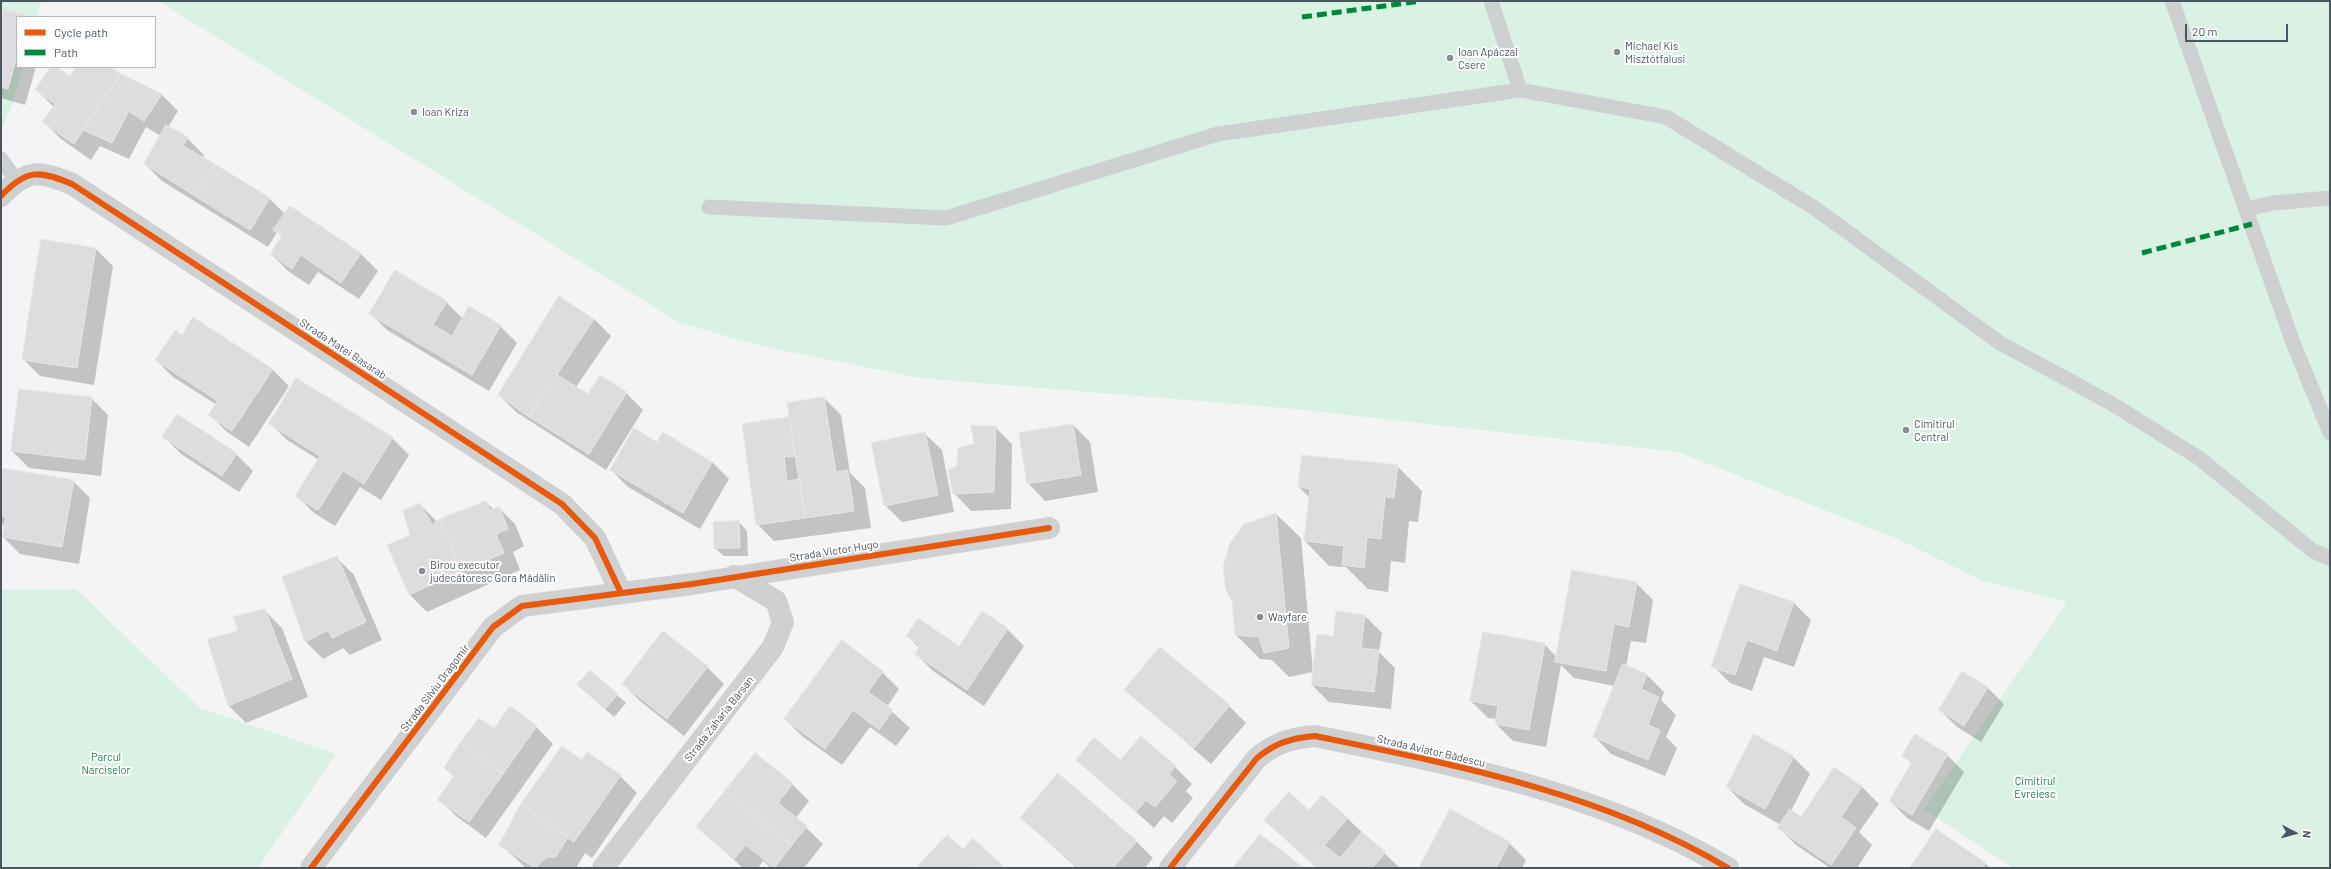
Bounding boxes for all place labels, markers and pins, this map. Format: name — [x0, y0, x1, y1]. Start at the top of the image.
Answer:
place label: Michael Kis Misztótfalusi — [1625, 39, 1685, 65]
place label: Ioan Apáczai Csere — [1458, 45, 1518, 71]
marker: Michael Kis Misztótfalusi — [1612, 47, 1622, 57]
marker: Ioan Apáczai Csere — [1445, 53, 1455, 63]
place label: Ioan Kriza — [422, 105, 469, 119]
marker: Ioan Kriza — [409, 107, 419, 117]
place label: Cimitirul Central — [1914, 417, 1955, 443]
marker: Cimitirul Central — [1901, 425, 1911, 435]
place label: Birou executor judecătoresc Gora Mădălin — [430, 558, 555, 584]
marker: Birou executor judecătoresc Gora Mădălin — [417, 566, 427, 576]
place label: Wayfare — [1268, 610, 1307, 624]
marker: Wayfare — [1255, 612, 1265, 622]

